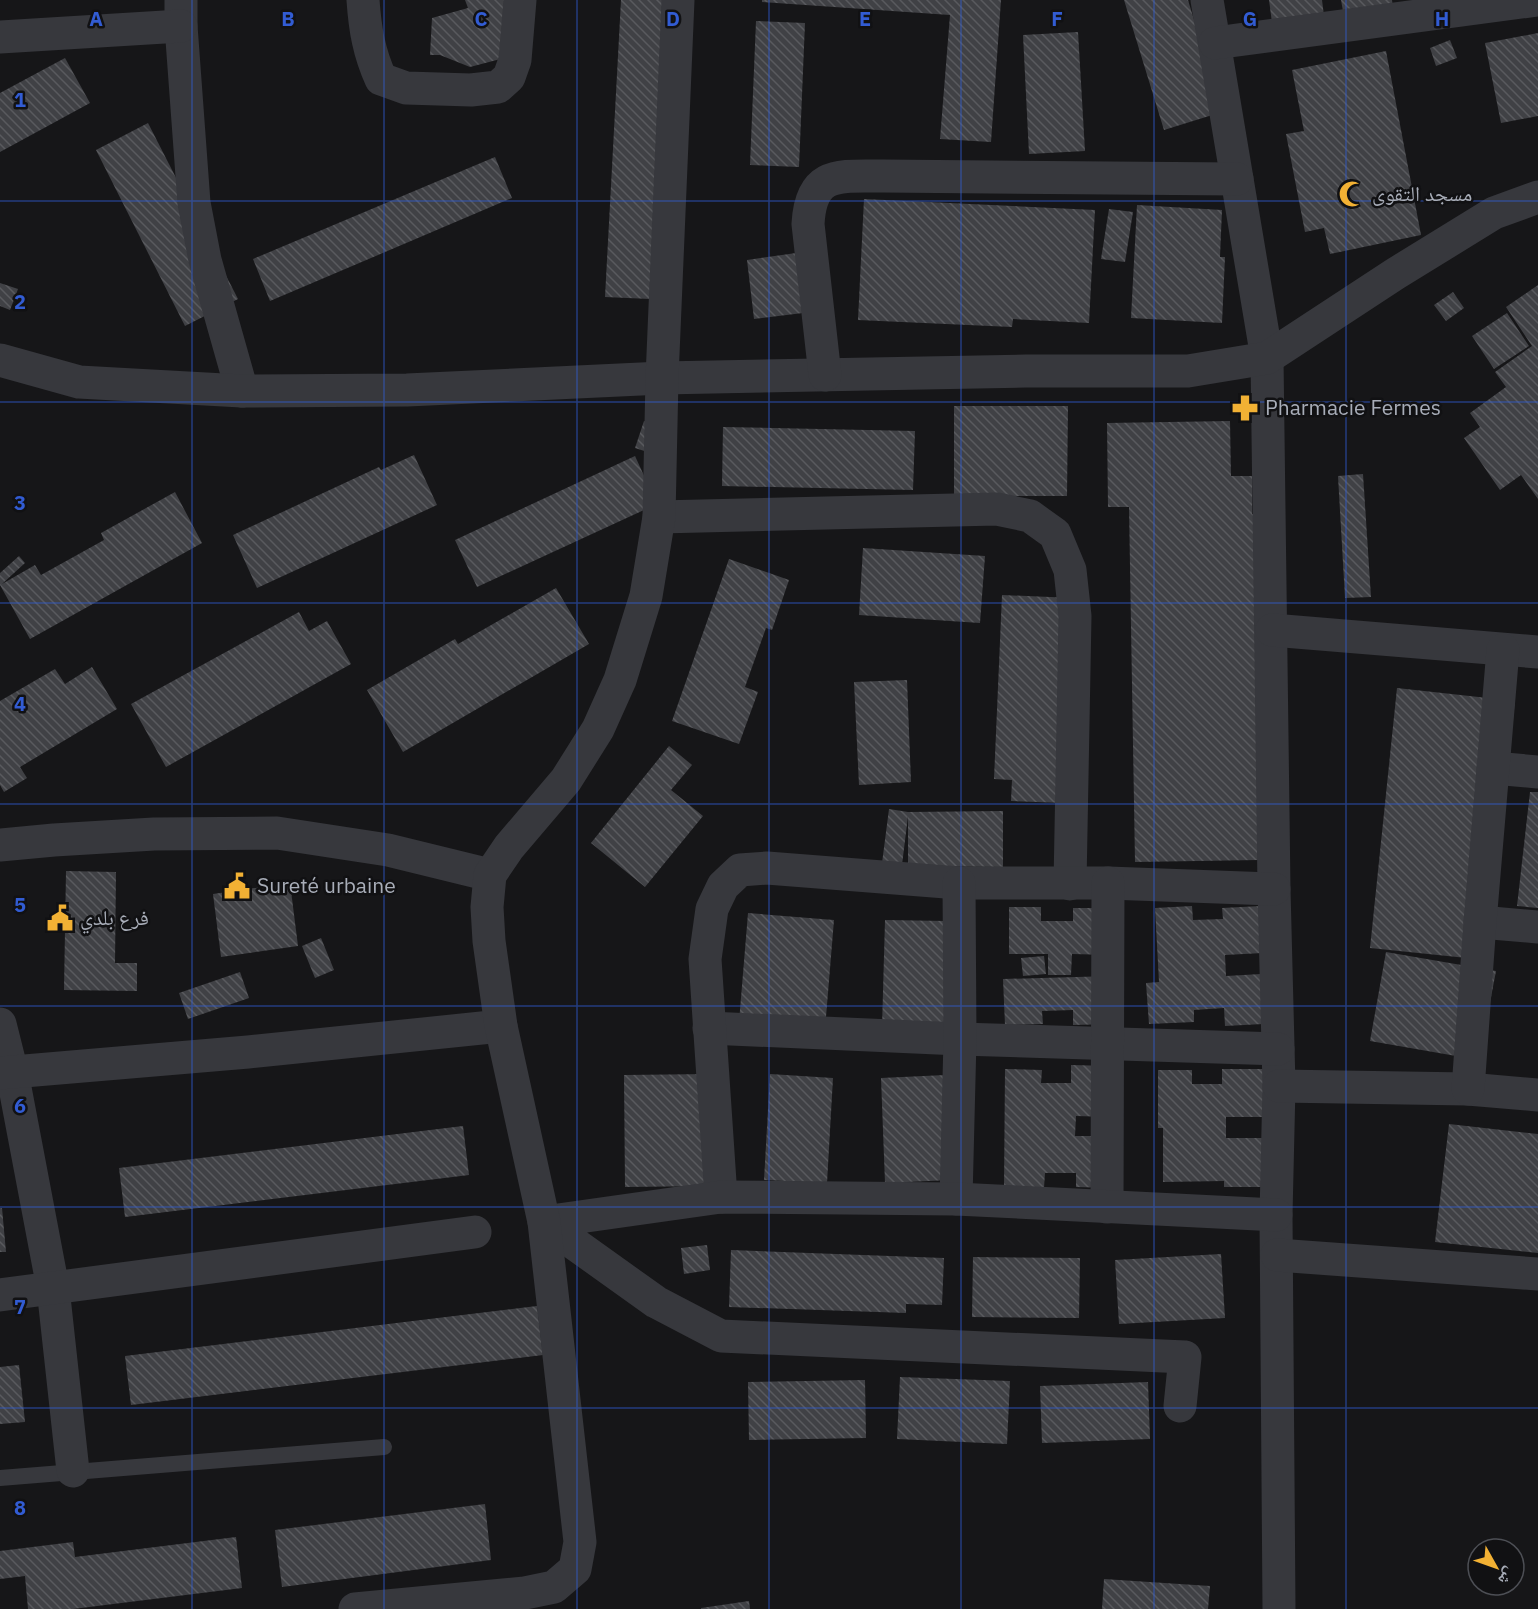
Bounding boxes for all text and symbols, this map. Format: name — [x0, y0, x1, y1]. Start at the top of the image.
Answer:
text: A — [89, 5, 103, 32]
text: B — [281, 5, 295, 32]
text: C — [474, 5, 488, 32]
text: D — [666, 5, 680, 32]
text: E — [859, 5, 871, 32]
text: F — [1051, 5, 1063, 32]
text: G — [1243, 5, 1257, 32]
text: H — [1435, 5, 1449, 32]
text: 1 — [14, 86, 26, 113]
mosque icon: مسجد التقوى — [1337, 179, 1367, 209]
place label: مسجد التقوى — [1372, 179, 1472, 207]
text: 2 — [14, 288, 26, 315]
pharmacy icon: Pharmacie Fermes — [1230, 393, 1260, 423]
place label: Pharmacie Fermes — [1265, 393, 1441, 421]
text: 3 — [14, 489, 26, 516]
text: 4 — [14, 690, 26, 717]
public building icon: Sureté urbaine — [222, 871, 252, 901]
place label: Sureté urbaine — [257, 871, 396, 899]
text: 5 — [14, 891, 26, 918]
public building icon: فرع بلدي — [45, 903, 75, 933]
place label: فرع بلدي — [80, 903, 149, 934]
text: 6 — [14, 1092, 26, 1119]
text: 7 — [14, 1293, 26, 1320]
text: 8 — [14, 1494, 26, 1521]
north arrow — [1466, 1537, 1526, 1597]
text: ش — [1494, 1564, 1521, 1590]

